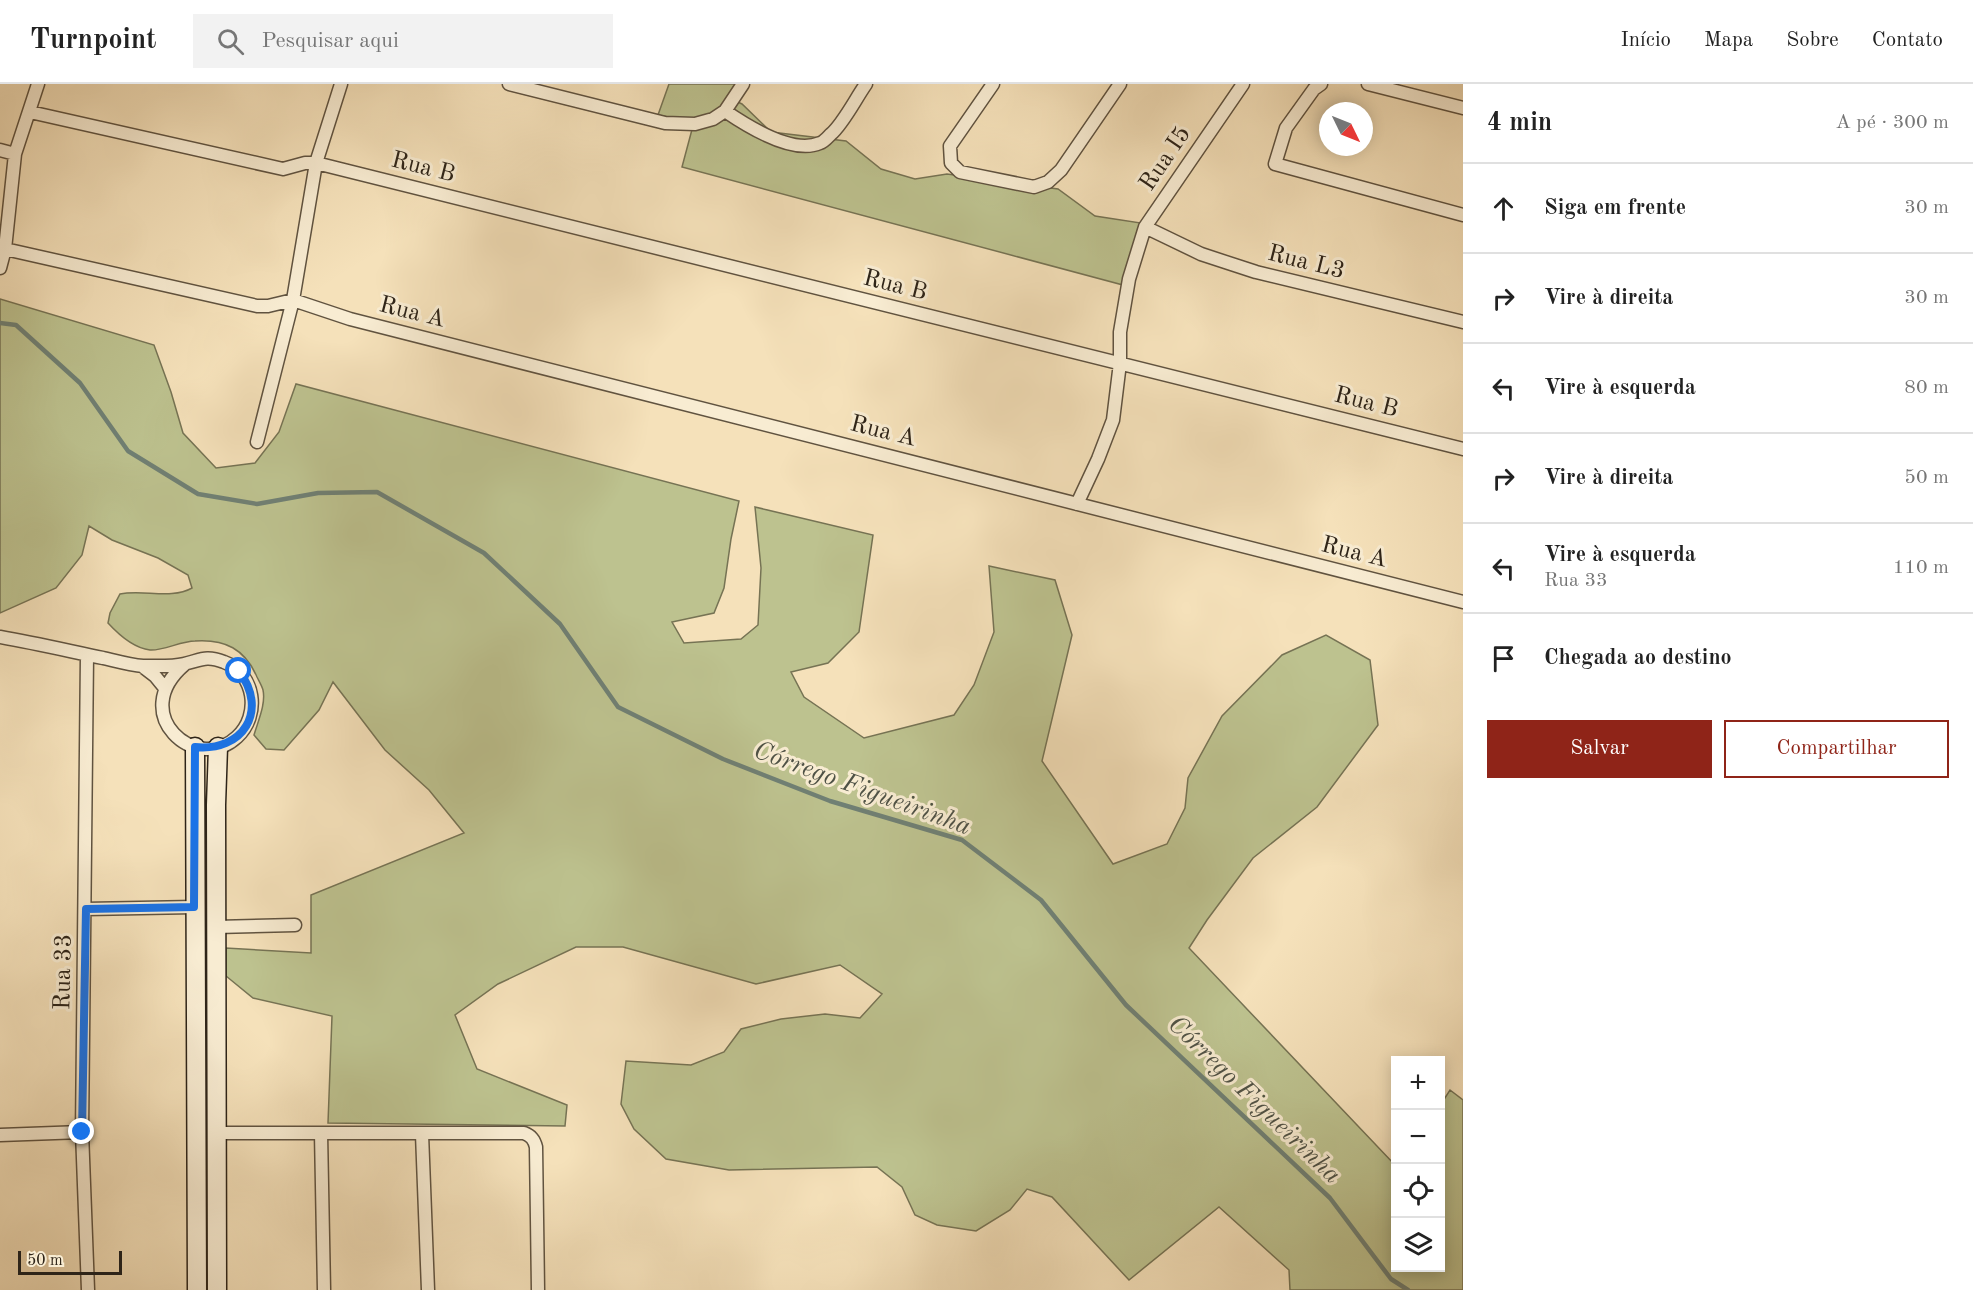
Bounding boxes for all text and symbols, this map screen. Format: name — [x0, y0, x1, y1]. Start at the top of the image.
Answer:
search box — [193, 14, 613, 68]
icon: search — [214, 25, 247, 58]
text: Turnpoint — [30, 27, 157, 55]
text: Pesquisar aqui — [262, 30, 399, 52]
text: Início — [1620, 30, 1671, 51]
text: Mapa — [1704, 30, 1753, 51]
text: Sobre — [1786, 30, 1839, 51]
text: Contato — [1872, 30, 1943, 51]
north arrow — [1319, 102, 1373, 156]
text: 4 min — [1487, 110, 1552, 136]
text: A pé · 300 m — [1835, 113, 1949, 133]
street label: Rua I5 — [1136, 122, 1196, 196]
street label: Rua B — [388, 148, 458, 188]
icon: ahead — [1487, 192, 1520, 225]
text: Siga em frente — [1544, 197, 1686, 219]
text: 30 m — [1904, 198, 1949, 218]
street label: Rua L3 — [1265, 242, 1347, 284]
street label: Rua B — [860, 266, 930, 306]
icon: right — [1487, 282, 1520, 315]
text: Vire à direita — [1544, 287, 1674, 309]
text: 30 m — [1904, 288, 1949, 308]
street label: Rua A — [377, 293, 447, 333]
icon: left — [1487, 372, 1520, 405]
text: Vire à esquerda — [1544, 377, 1696, 399]
text: 80 m — [1904, 378, 1949, 398]
street label: Rua B — [1331, 383, 1401, 423]
street label: Rua A — [848, 412, 918, 452]
icon: right — [1487, 462, 1520, 495]
text: Vire à direita — [1544, 467, 1674, 489]
text: 50 m — [1904, 468, 1949, 488]
street label: Rua A — [1319, 533, 1389, 573]
text: Vire à esquerda — [1544, 544, 1696, 566]
icon: left — [1487, 552, 1520, 585]
text: 110 m — [1893, 558, 1949, 578]
text: Rua 33 — [1544, 571, 1608, 591]
icon: arrive — [1487, 642, 1520, 675]
text: Chegada ao destino — [1544, 647, 1732, 669]
route start — [225, 657, 251, 683]
button: Salvar — [1487, 720, 1712, 778]
button: Compartilhar — [1724, 720, 1949, 778]
water label: Córrego Figueirinha — [750, 738, 974, 840]
street label: Rua 33 — [51, 934, 77, 1010]
water label: Córrego Figueirinha — [1163, 1011, 1346, 1189]
map controls — [1391, 1056, 1445, 1272]
button: + — [1391, 1056, 1445, 1110]
button: − — [1391, 1110, 1445, 1164]
route end — [68, 1118, 94, 1144]
button: locate — [1391, 1164, 1445, 1218]
button: layers — [1391, 1218, 1445, 1272]
scale bar — [18, 1248, 122, 1276]
text: 50 m — [27, 1253, 63, 1269]

